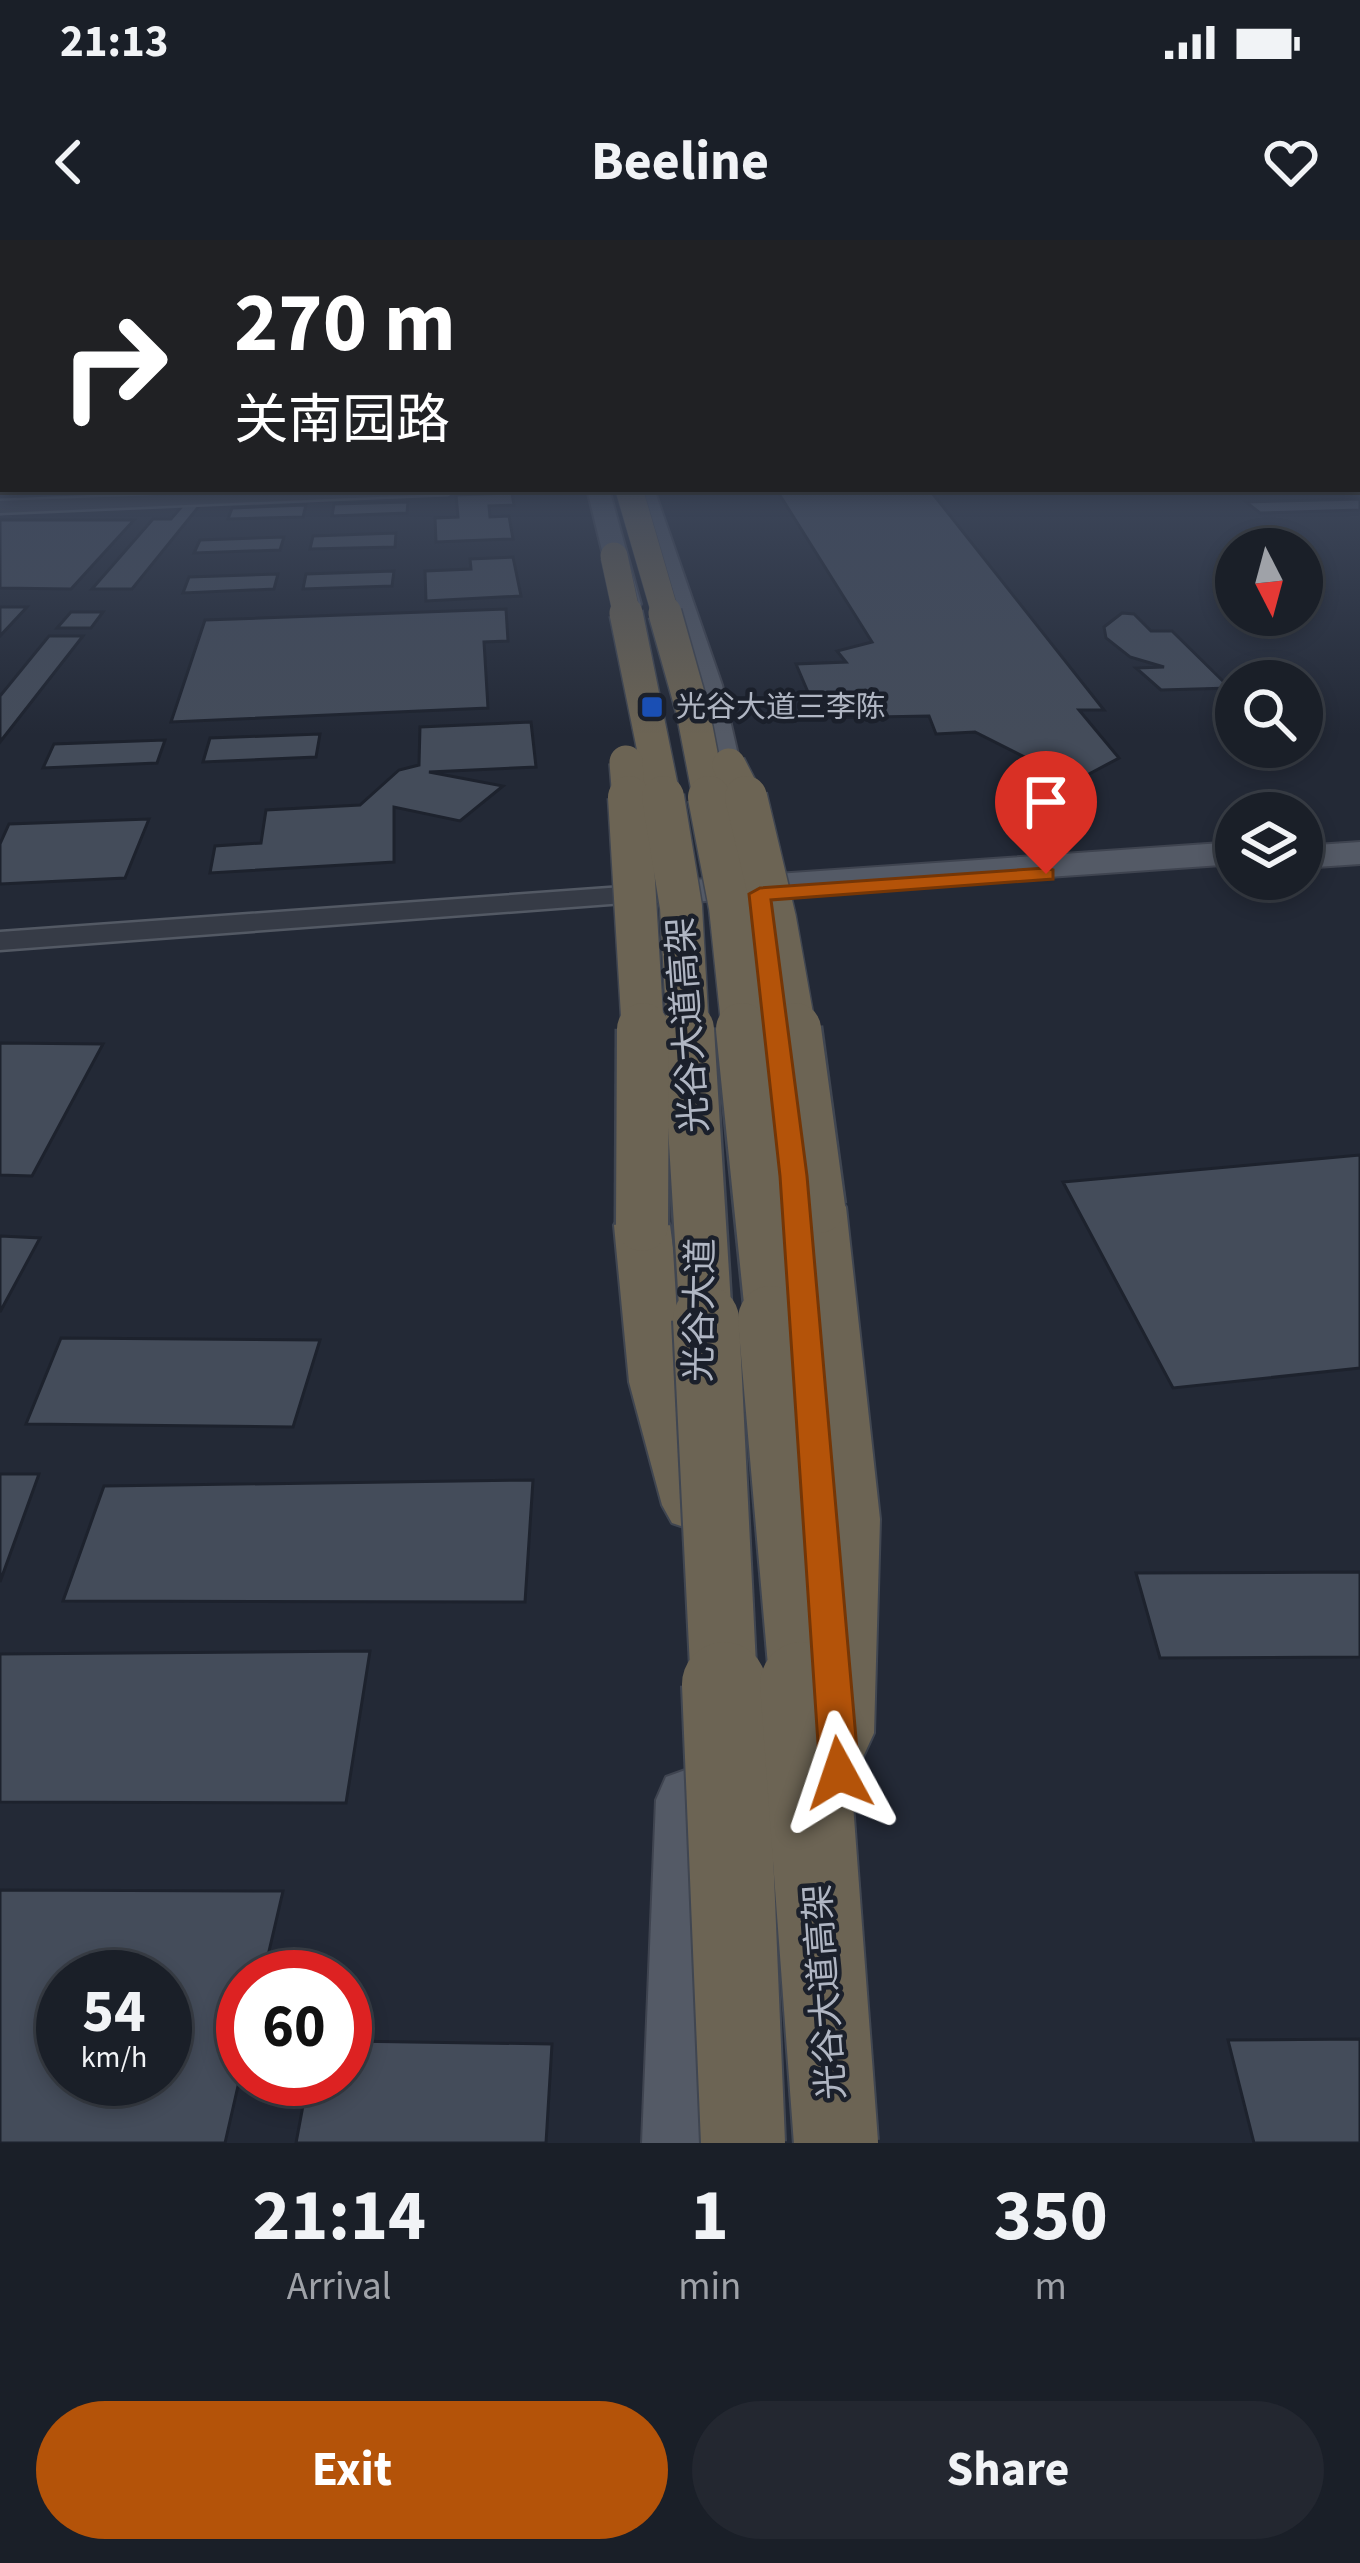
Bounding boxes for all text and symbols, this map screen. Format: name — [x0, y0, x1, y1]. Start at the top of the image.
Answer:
text: 21:13 — [60, 10, 169, 74]
text: Beeline — [591, 124, 769, 201]
icon: back — [36, 129, 102, 195]
icon: heart — [1258, 129, 1324, 195]
text: 270 m — [234, 264, 456, 384]
icon: right — [36, 288, 192, 444]
text: 关南园路 — [234, 383, 450, 460]
north arrow — [1215, 528, 1323, 636]
map controls — [1215, 528, 1323, 900]
button: search — [1215, 660, 1323, 768]
place label: 光谷大道三李陈 — [676, 686, 886, 729]
marker: 光谷大道三李陈 — [639, 694, 665, 720]
pin — [995, 751, 1097, 874]
icon: arrive — [1013, 769, 1079, 835]
button: layers — [1215, 792, 1323, 900]
street label: 光谷大道高架 — [655, 915, 721, 1135]
street label: 光谷大道 — [673, 1238, 727, 1382]
position arrow — [776, 1710, 902, 1836]
street label: 光谷大道高架 — [792, 1882, 858, 2102]
speed limit sign: 60 — [216, 1950, 372, 2106]
text: 54 — [82, 1970, 146, 2055]
text: km/h — [81, 2036, 147, 2079]
text: 21:14 — [252, 2165, 426, 2268]
text: 1 — [691, 2165, 729, 2268]
text: 350 — [994, 2165, 1108, 2268]
text: Arrival — [287, 2259, 392, 2315]
text: min — [678, 2259, 741, 2315]
text: m — [1035, 2259, 1067, 2315]
button: Exit — [36, 2401, 668, 2539]
button: Share — [692, 2401, 1324, 2539]

